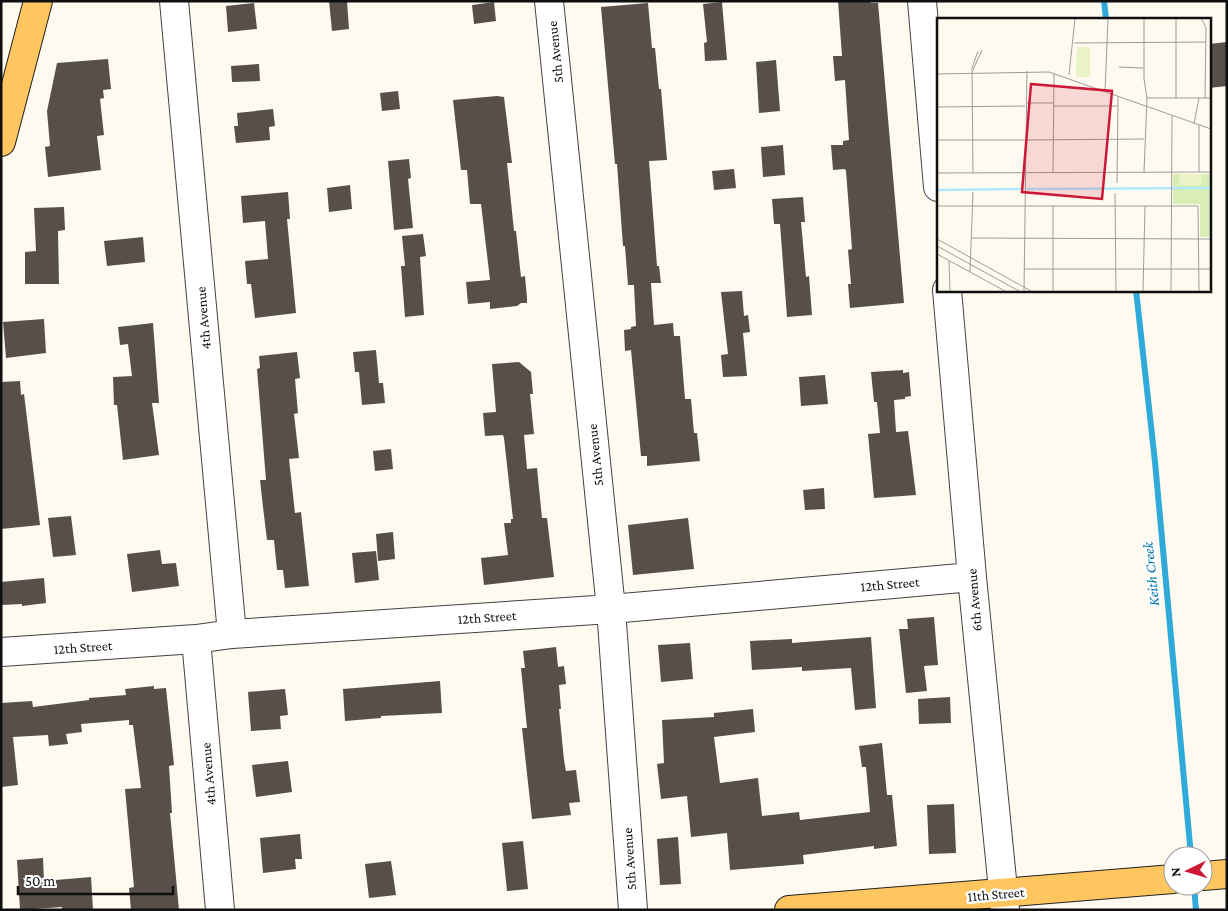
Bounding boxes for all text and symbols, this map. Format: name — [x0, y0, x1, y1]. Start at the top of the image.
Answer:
inset map — [937, 18, 1210, 291]
street label: 5th Avenue — [544, 20, 566, 84]
street label: 4th Avenue — [192, 286, 214, 350]
street label: 5th Avenue — [584, 423, 606, 487]
water label: Keith Creek — [1140, 540, 1162, 607]
street label: 6th Avenue — [963, 568, 985, 632]
street label: 12th Street — [860, 573, 920, 595]
street label: 12th Street — [457, 607, 517, 627]
street label: 12th Street — [53, 637, 113, 657]
street label: 4th Avenue — [197, 742, 219, 806]
street label: 5th Avenue — [619, 827, 639, 891]
north arrow — [1163, 846, 1213, 896]
scale bar — [18, 864, 172, 896]
text: N — [1167, 866, 1183, 878]
text: 50 m — [25, 873, 55, 889]
street label: 11th Street — [967, 884, 1025, 904]

